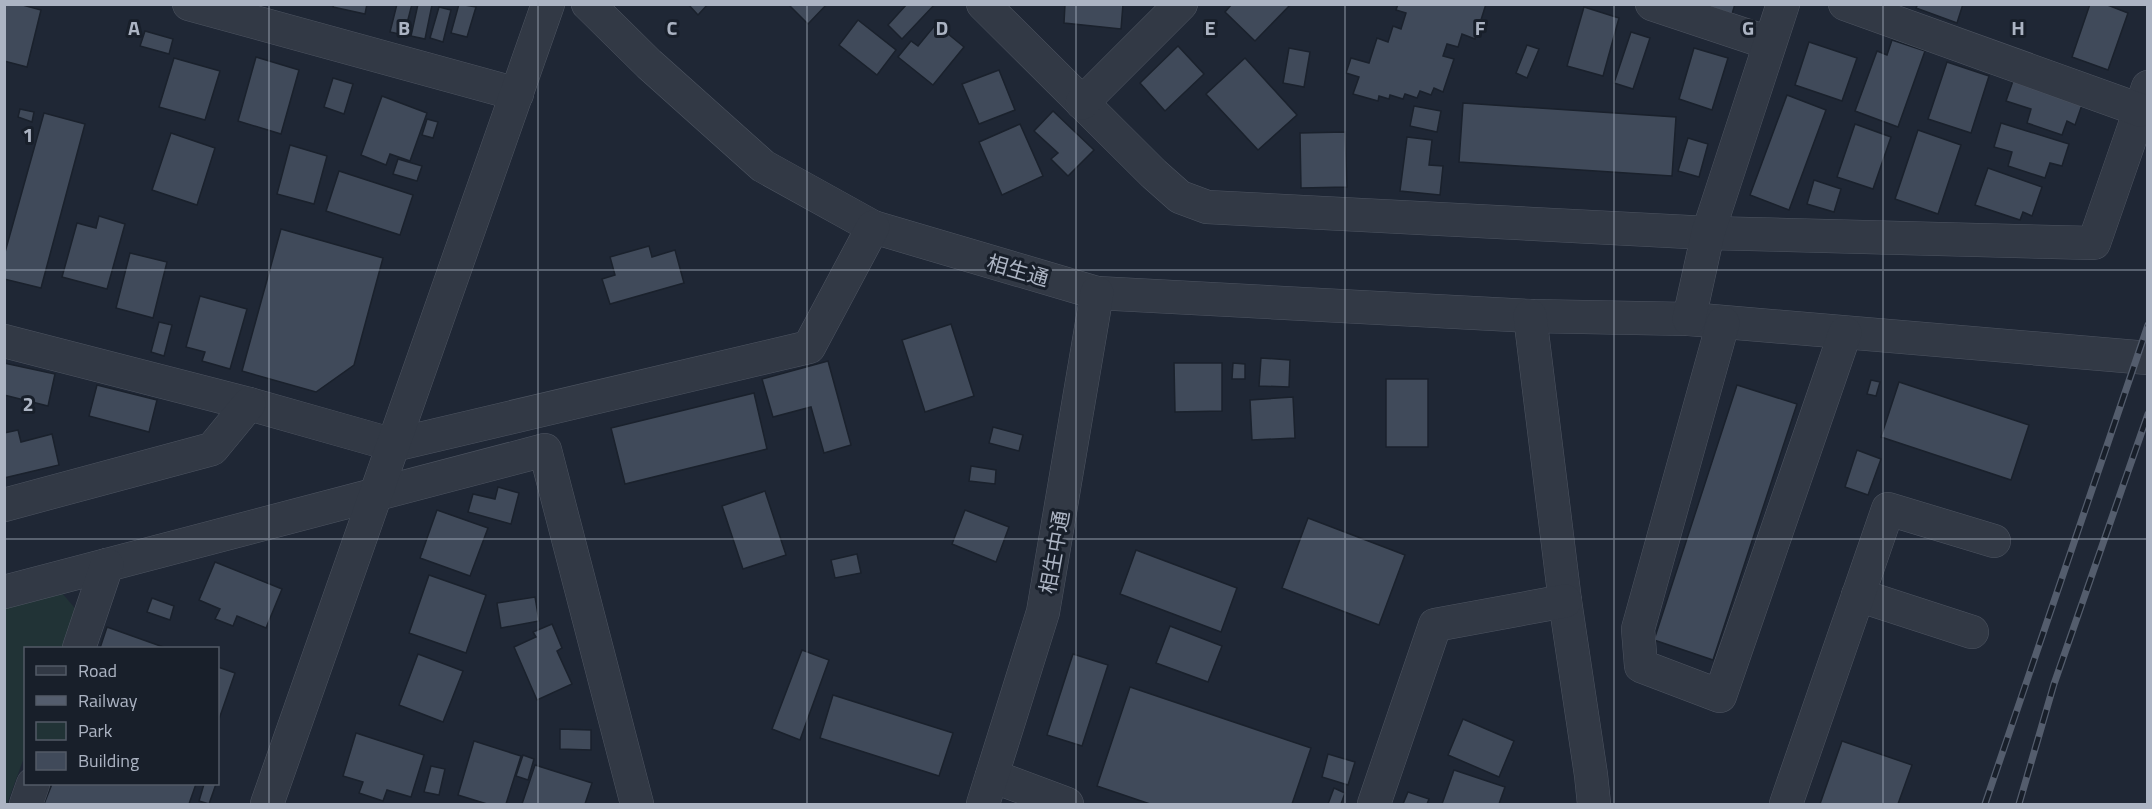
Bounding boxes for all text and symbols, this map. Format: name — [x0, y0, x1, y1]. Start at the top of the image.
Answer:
text: A — [128, 12, 140, 43]
text: B — [398, 12, 410, 43]
text: C — [667, 12, 678, 43]
text: D — [936, 12, 948, 43]
text: E — [1204, 12, 1216, 43]
text: F — [1475, 12, 1486, 43]
text: G — [1742, 12, 1754, 43]
text: H — [2011, 12, 2025, 43]
text: 1 — [22, 119, 34, 150]
street label: 相生通 — [983, 246, 1053, 294]
text: 2 — [22, 388, 34, 419]
street label: 相生中通 — [1031, 508, 1077, 596]
legend — [24, 647, 219, 785]
text: Road — [78, 657, 117, 684]
text: Railway — [78, 687, 138, 714]
text: Park — [78, 717, 113, 744]
text: Building — [78, 747, 139, 774]

